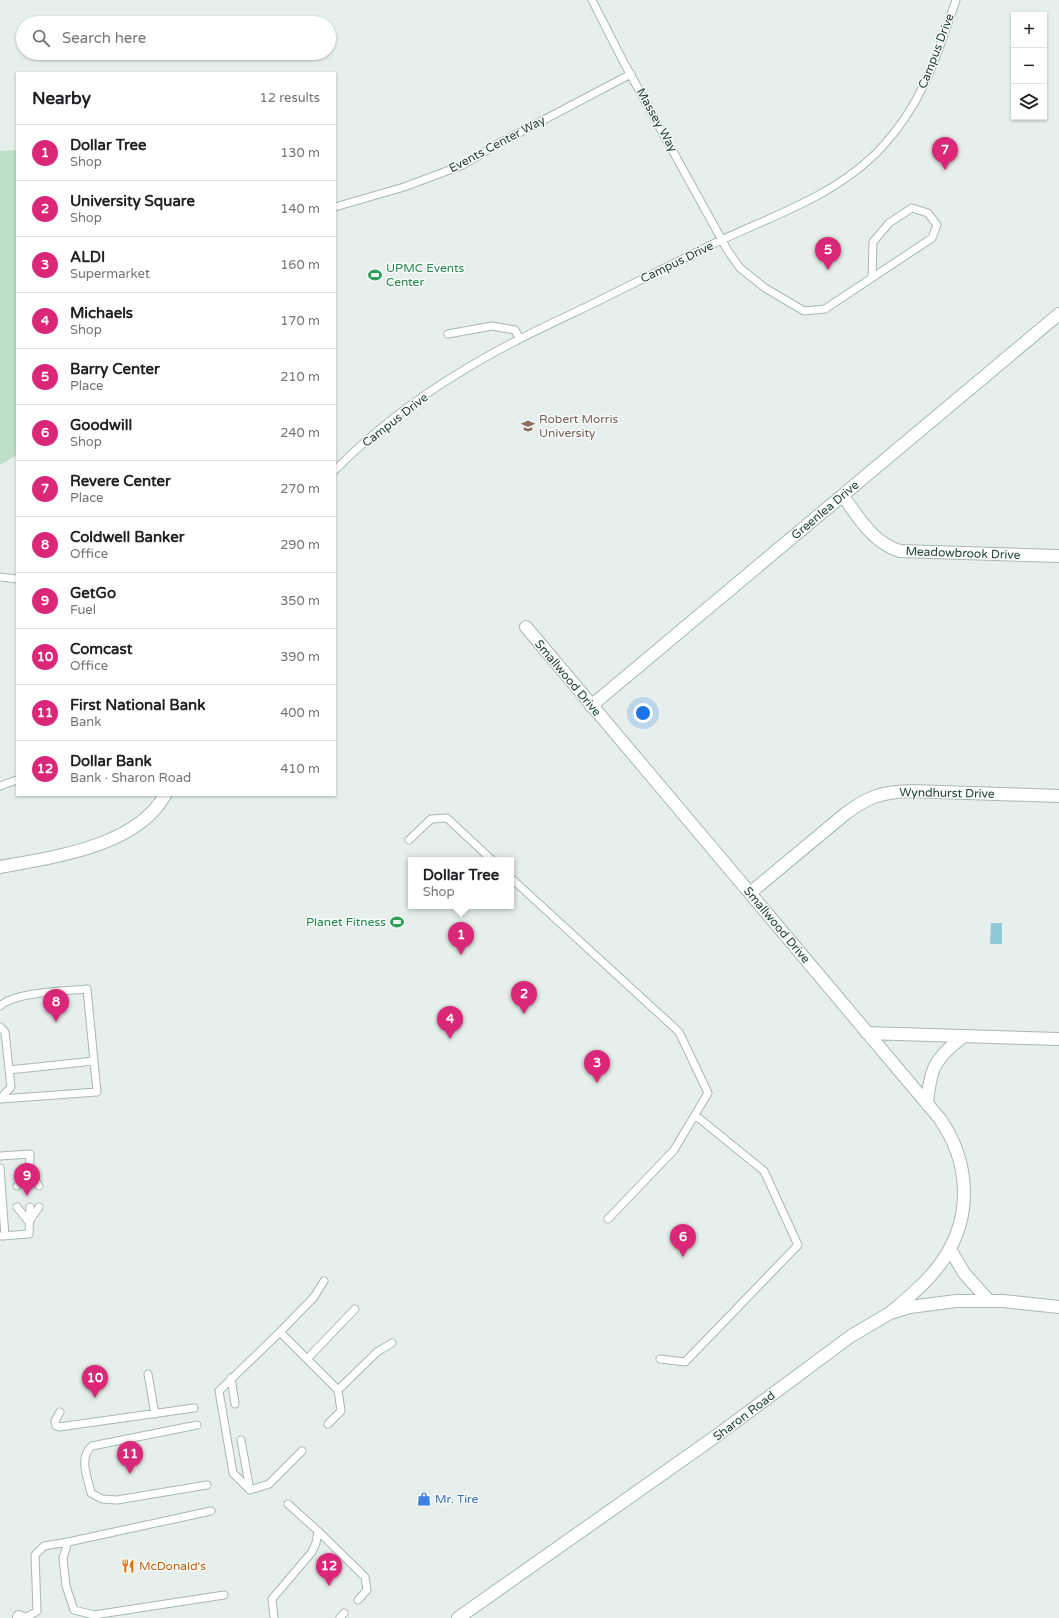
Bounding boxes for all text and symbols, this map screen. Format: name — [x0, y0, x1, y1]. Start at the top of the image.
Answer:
street label: Campus Drive — [915, 11, 957, 91]
map controls — [1011, 12, 1047, 120]
button: + — [1011, 12, 1047, 48]
search box — [16, 16, 336, 60]
icon: search — [30, 27, 52, 49]
text: Search here — [62, 29, 146, 47]
button: − — [1011, 48, 1047, 84]
button: layers — [1011, 84, 1047, 120]
street label: Massey Way — [634, 86, 681, 155]
text: Nearby — [32, 88, 91, 109]
text: 12 results — [260, 90, 320, 106]
street label: Events Center Way — [446, 112, 548, 175]
text: Dollar Tree — [70, 136, 146, 154]
pin: 7 — [932, 137, 958, 170]
text: 1 — [41, 145, 49, 161]
text: 130 m — [280, 145, 320, 161]
text: Shop — [70, 154, 102, 170]
text: University Square — [70, 192, 195, 210]
text: 2 — [41, 201, 49, 217]
text: 140 m — [280, 201, 320, 217]
text: Shop — [70, 210, 102, 226]
pin: 5 — [815, 237, 841, 270]
street label: Campus Drive — [638, 238, 716, 286]
text: ALDI — [70, 248, 105, 266]
text: 3 — [41, 257, 49, 273]
text: 160 m — [280, 257, 320, 273]
place label: UPMC Events Center — [386, 261, 464, 289]
text: Supermarket — [70, 266, 150, 282]
sports icon: UPMC Events Center — [367, 267, 383, 283]
text: Michaels — [70, 304, 133, 322]
text: 4 — [41, 313, 49, 329]
text: 170 m — [280, 313, 320, 329]
text: Shop — [70, 322, 102, 338]
text: Barry Center — [70, 360, 160, 378]
text: 5 — [41, 369, 49, 385]
text: 210 m — [280, 369, 320, 385]
text: Place — [70, 378, 103, 394]
street label: Campus Drive — [359, 390, 431, 450]
place label: Robert Morris University — [539, 412, 618, 440]
text: Goodwill — [70, 416, 132, 434]
school or university icon: Robert Morris University — [520, 418, 536, 434]
text: 6 — [41, 425, 49, 441]
text: 240 m — [280, 425, 320, 441]
text: Shop — [70, 434, 102, 450]
text: Revere Center — [70, 472, 171, 490]
street label: Greenlea Drive — [788, 478, 862, 542]
text: 7 — [41, 481, 49, 497]
text: 270 m — [280, 481, 320, 497]
text: Place — [70, 490, 103, 506]
text: Coldwell Banker — [70, 528, 184, 546]
text: 8 — [41, 537, 49, 553]
text: 290 m — [280, 537, 320, 553]
street label: Meadowbrook Drive — [905, 544, 1021, 562]
text: Office — [70, 546, 108, 562]
text: GetGo — [70, 584, 116, 602]
text: 9 — [41, 593, 49, 609]
text: 350 m — [280, 593, 320, 609]
text: Fuel — [70, 602, 96, 618]
street label: Smallwood Drive — [532, 637, 604, 719]
text: Comcast — [70, 640, 132, 658]
text: 10 — [37, 649, 53, 665]
text: 390 m — [280, 649, 320, 665]
text: Office — [70, 658, 108, 674]
text: First National Bank — [70, 696, 205, 714]
your location — [633, 703, 653, 723]
text: 11 — [37, 705, 53, 721]
text: 400 m — [280, 705, 320, 721]
text: Bank — [70, 714, 101, 730]
text: Dollar Bank — [70, 752, 152, 770]
text: 12 — [37, 761, 53, 777]
text: 410 m — [280, 761, 320, 777]
text: Bank · Sharon Road — [70, 770, 191, 786]
street label: Wyndhurst Drive — [899, 785, 995, 801]
popup — [408, 857, 514, 909]
text: Dollar Tree — [423, 866, 499, 884]
text: Shop — [423, 884, 455, 900]
street label: Smallwood Drive — [741, 884, 813, 966]
sports icon: Planet Fitness — [389, 914, 405, 930]
place label: Planet Fitness — [306, 915, 386, 929]
pin: 1 — [448, 922, 474, 955]
pin: 2 — [511, 981, 537, 1014]
pin: 8 — [43, 989, 69, 1022]
pin: 4 — [437, 1006, 463, 1039]
pin: 3 — [584, 1050, 610, 1083]
pin: 9 — [14, 1163, 40, 1196]
pin: 6 — [670, 1224, 696, 1257]
pin: 10 — [82, 1365, 108, 1398]
street label: Sharon Road — [710, 1388, 778, 1444]
pin: 11 — [117, 1441, 143, 1474]
shop icon: Mr. Tire — [416, 1491, 432, 1507]
place label: Mr. Tire — [435, 1492, 479, 1506]
pin: 12 — [316, 1553, 342, 1586]
restaurant icon: McDonald's — [120, 1558, 136, 1574]
place label: McDonald's — [139, 1559, 206, 1573]

